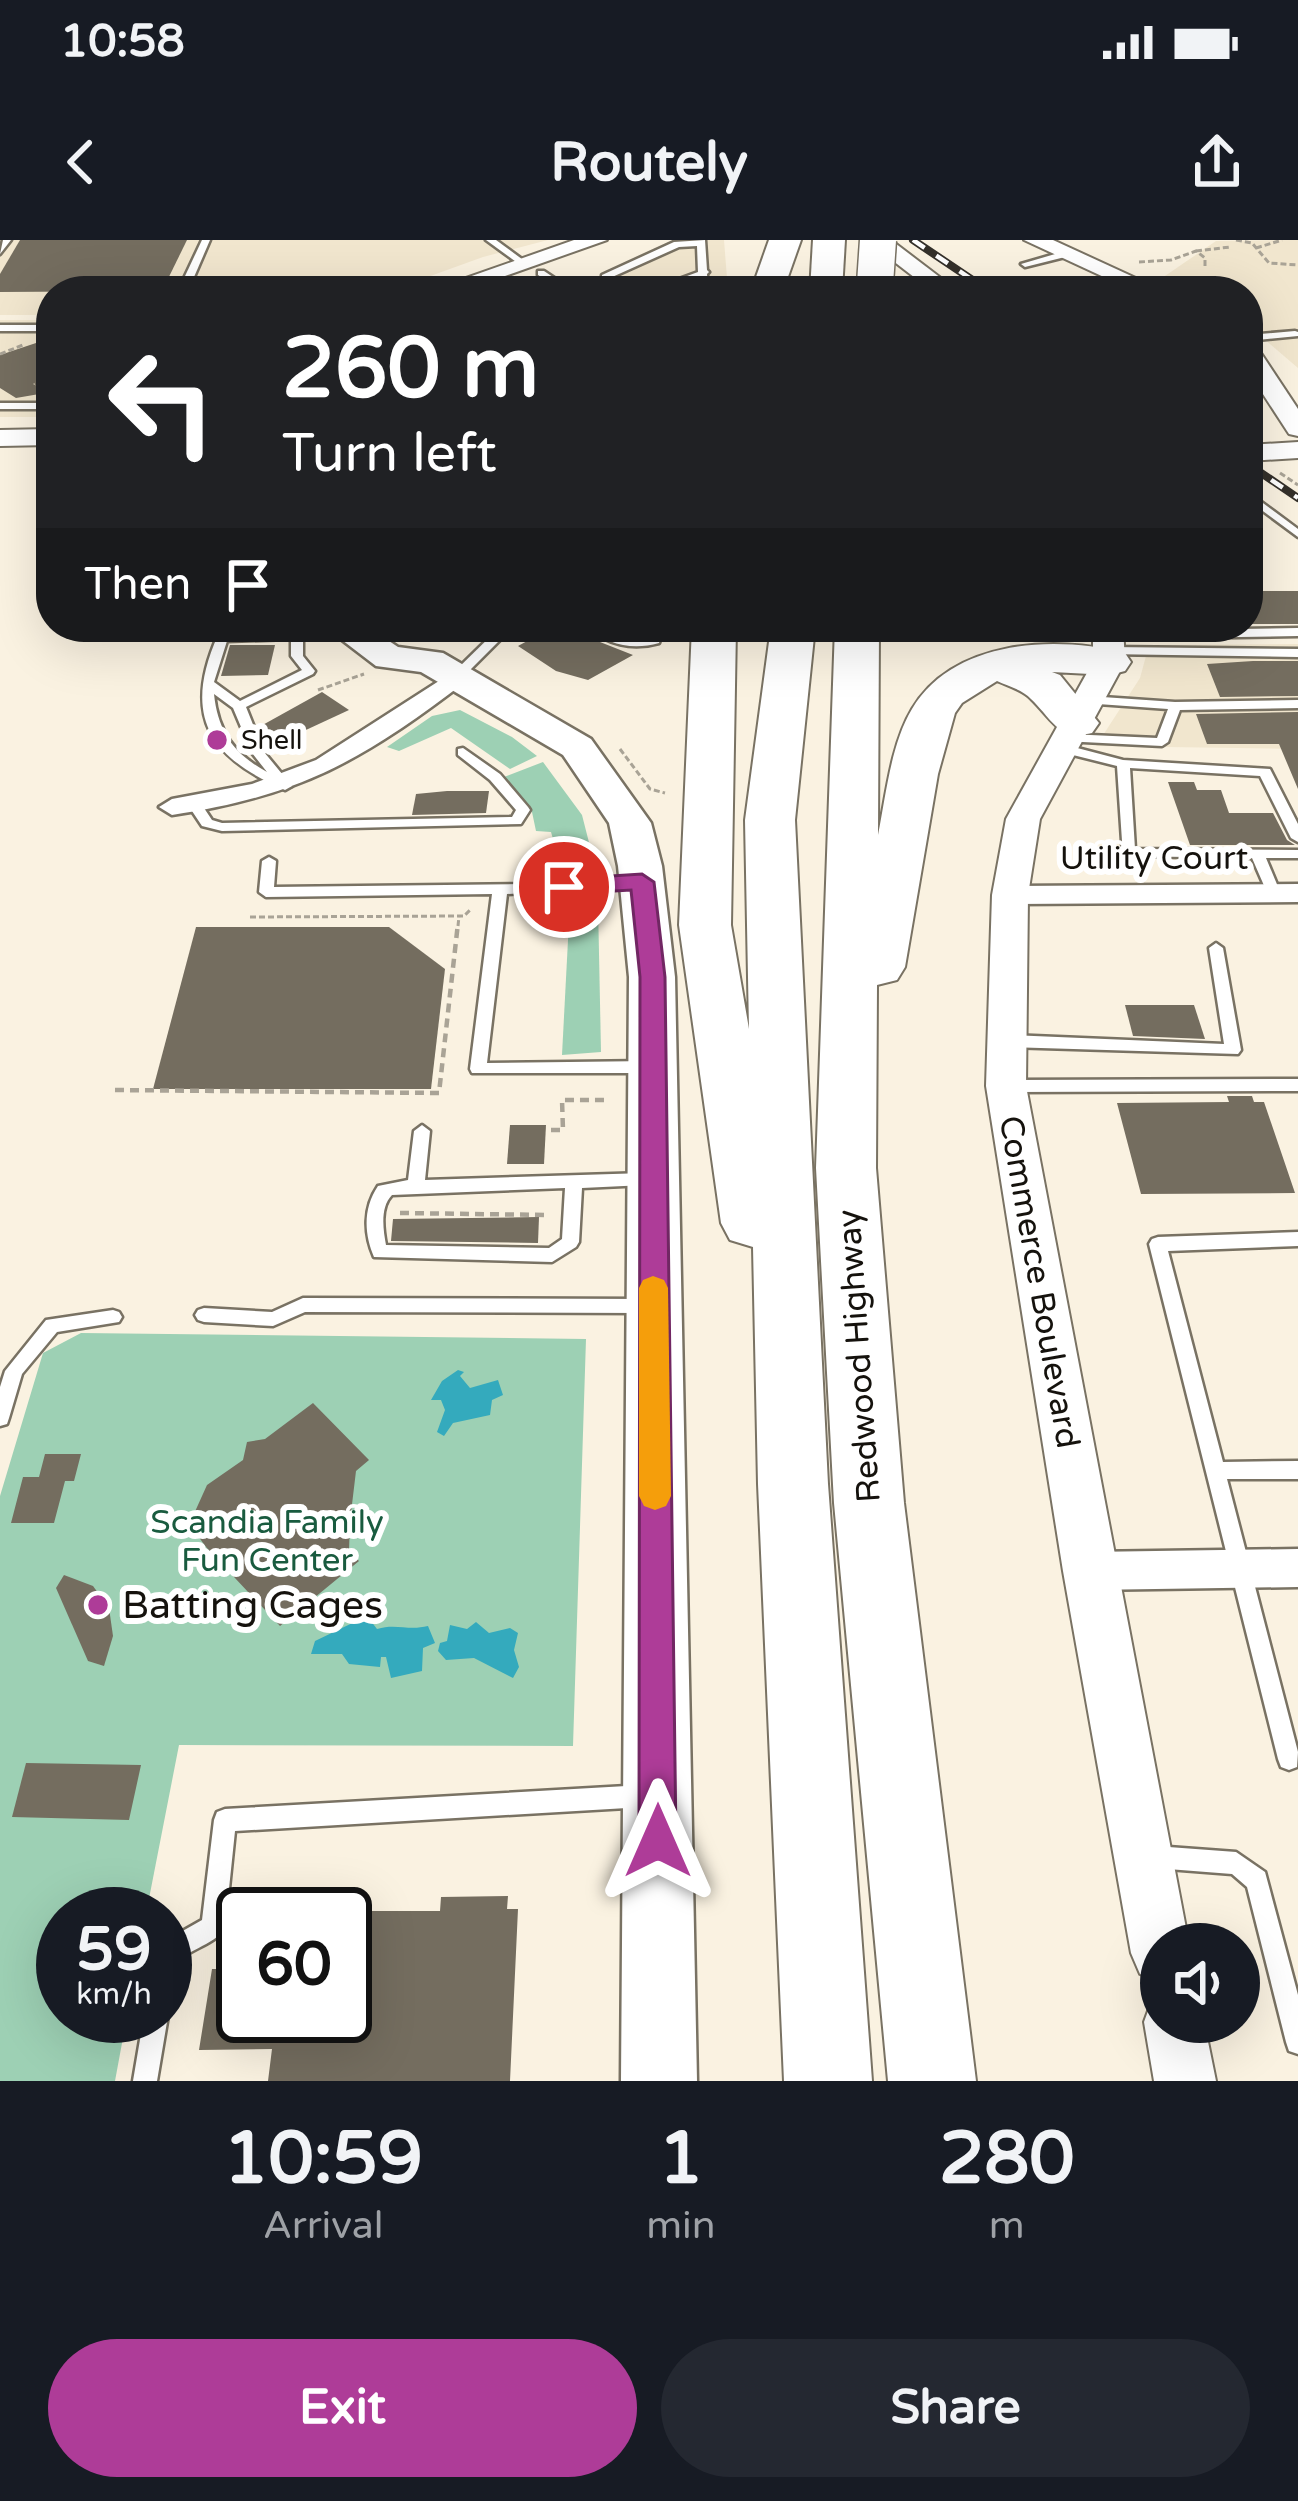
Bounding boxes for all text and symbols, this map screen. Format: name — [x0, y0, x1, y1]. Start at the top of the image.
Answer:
text: 10:58 — [60, 15, 185, 69]
icon: back — [48, 129, 114, 195]
icon: share — [1184, 129, 1250, 195]
text: Routely — [550, 130, 748, 195]
text: 260 m — [282, 319, 539, 420]
icon: left — [84, 324, 240, 480]
text: Turn left — [282, 421, 497, 486]
icon: arrive — [215, 552, 281, 618]
text: Then — [84, 558, 191, 612]
place label: Shell — [241, 724, 303, 757]
marker: Shell — [204, 727, 230, 753]
pin — [513, 836, 615, 938]
street label: Utility Court — [1060, 839, 1248, 878]
icon: arrive — [531, 854, 597, 920]
street label: Commerce Boulevard — [991, 1113, 1087, 1451]
street label: Redwood Highway — [829, 1208, 889, 1504]
park label: Scandia Family Fun Center — [150, 1503, 384, 1580]
place label: Batting Cages — [122, 1582, 383, 1629]
marker: Batting Cages — [85, 1592, 111, 1618]
position arrow — [595, 1778, 721, 1904]
speed limit sign: 60 — [216, 1887, 372, 2043]
text: 59 — [76, 1914, 152, 1986]
map controls — [1140, 1923, 1260, 2043]
button: sound — [1140, 1923, 1260, 2043]
text: km/h — [76, 1976, 152, 2013]
text: 10:59 — [223, 2116, 423, 2203]
text: 1 — [658, 2116, 704, 2203]
text: 280 — [939, 2116, 1075, 2203]
text: Arrival — [263, 2202, 383, 2249]
text: min — [646, 2202, 716, 2249]
text: m — [989, 2202, 1025, 2249]
button: Exit — [48, 2339, 637, 2477]
button: Share — [661, 2339, 1250, 2477]

